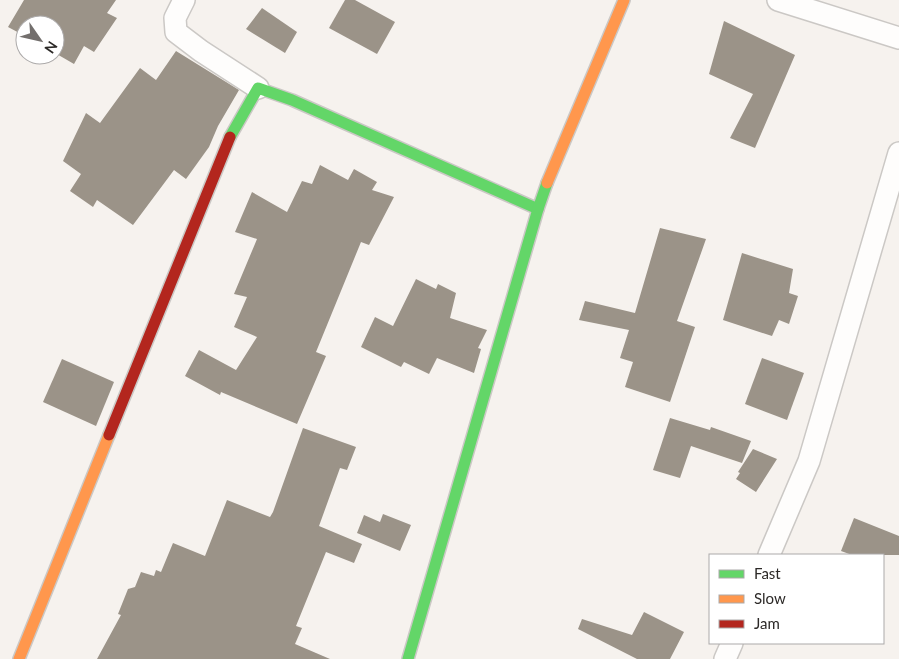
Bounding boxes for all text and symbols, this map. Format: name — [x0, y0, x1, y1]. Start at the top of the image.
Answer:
north arrow — [15, 15, 65, 65]
text: N — [41, 38, 61, 57]
legend — [709, 554, 884, 644]
text: Fast — [754, 564, 781, 582]
text: Slow — [754, 589, 786, 607]
text: Jam — [754, 614, 780, 632]

